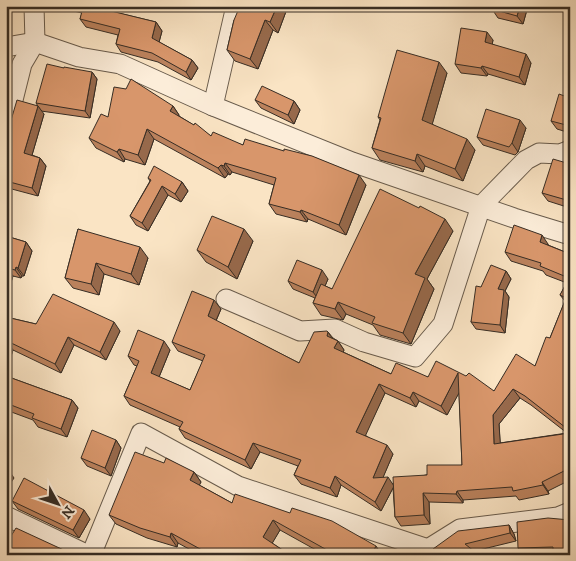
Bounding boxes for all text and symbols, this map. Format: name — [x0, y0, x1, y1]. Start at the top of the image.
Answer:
north arrow — [32, 478, 82, 528]
text: N — [56, 502, 78, 522]

